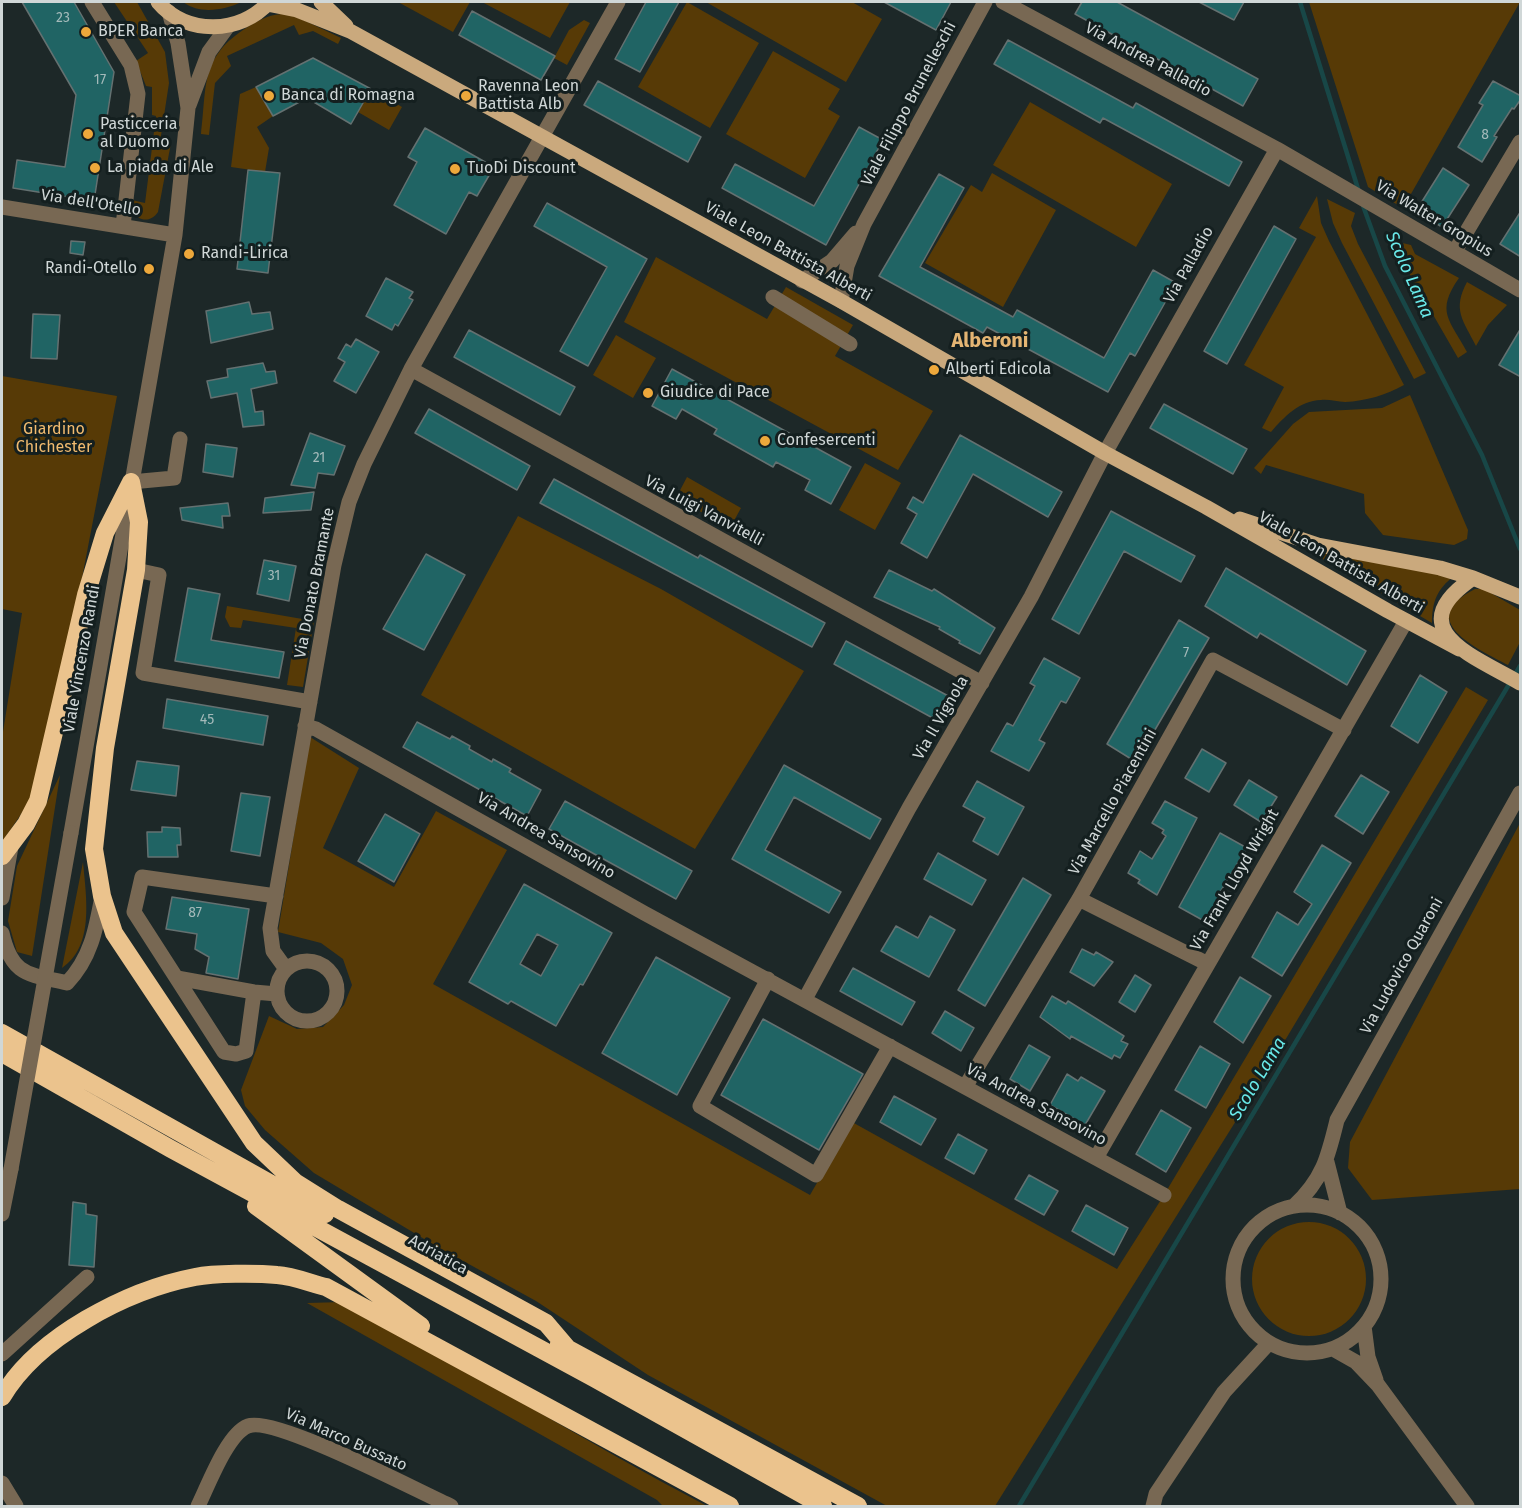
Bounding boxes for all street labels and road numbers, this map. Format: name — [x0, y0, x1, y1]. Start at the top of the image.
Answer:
street label: Viale Filippo Brunelleschi — [857, 19, 961, 189]
street label: Via Andrea Palladio — [1082, 19, 1214, 101]
street label: Via Walter Gropius — [1372, 177, 1496, 261]
street label: Via dell'Otello — [39, 186, 143, 220]
street label: Viale Leon Battista Alberti — [701, 198, 875, 306]
street label: Via Palladio — [1160, 223, 1218, 307]
street label: Via Luigi Vanvitelli — [641, 472, 767, 550]
street label: Via Donato Bramante — [291, 506, 339, 660]
street label: Viale Leon Battista Alberti — [1255, 508, 1427, 618]
street label: Viale Vincenzo Randi — [60, 584, 104, 734]
street label: Via Il Vignola — [909, 673, 973, 763]
street label: Via Marcello Piacentini — [1065, 726, 1161, 878]
street label: Via Andrea Sansovino — [474, 789, 618, 883]
street label: Via Frank Lloyd Wright — [1187, 806, 1283, 954]
street label: Via Ludovico Quaroni — [1356, 894, 1448, 1038]
street label: Via Andrea Sansovino — [962, 1060, 1110, 1150]
street label: Adriatica — [405, 1231, 471, 1279]
street label: Via Marco Bussato — [282, 1405, 410, 1475]

